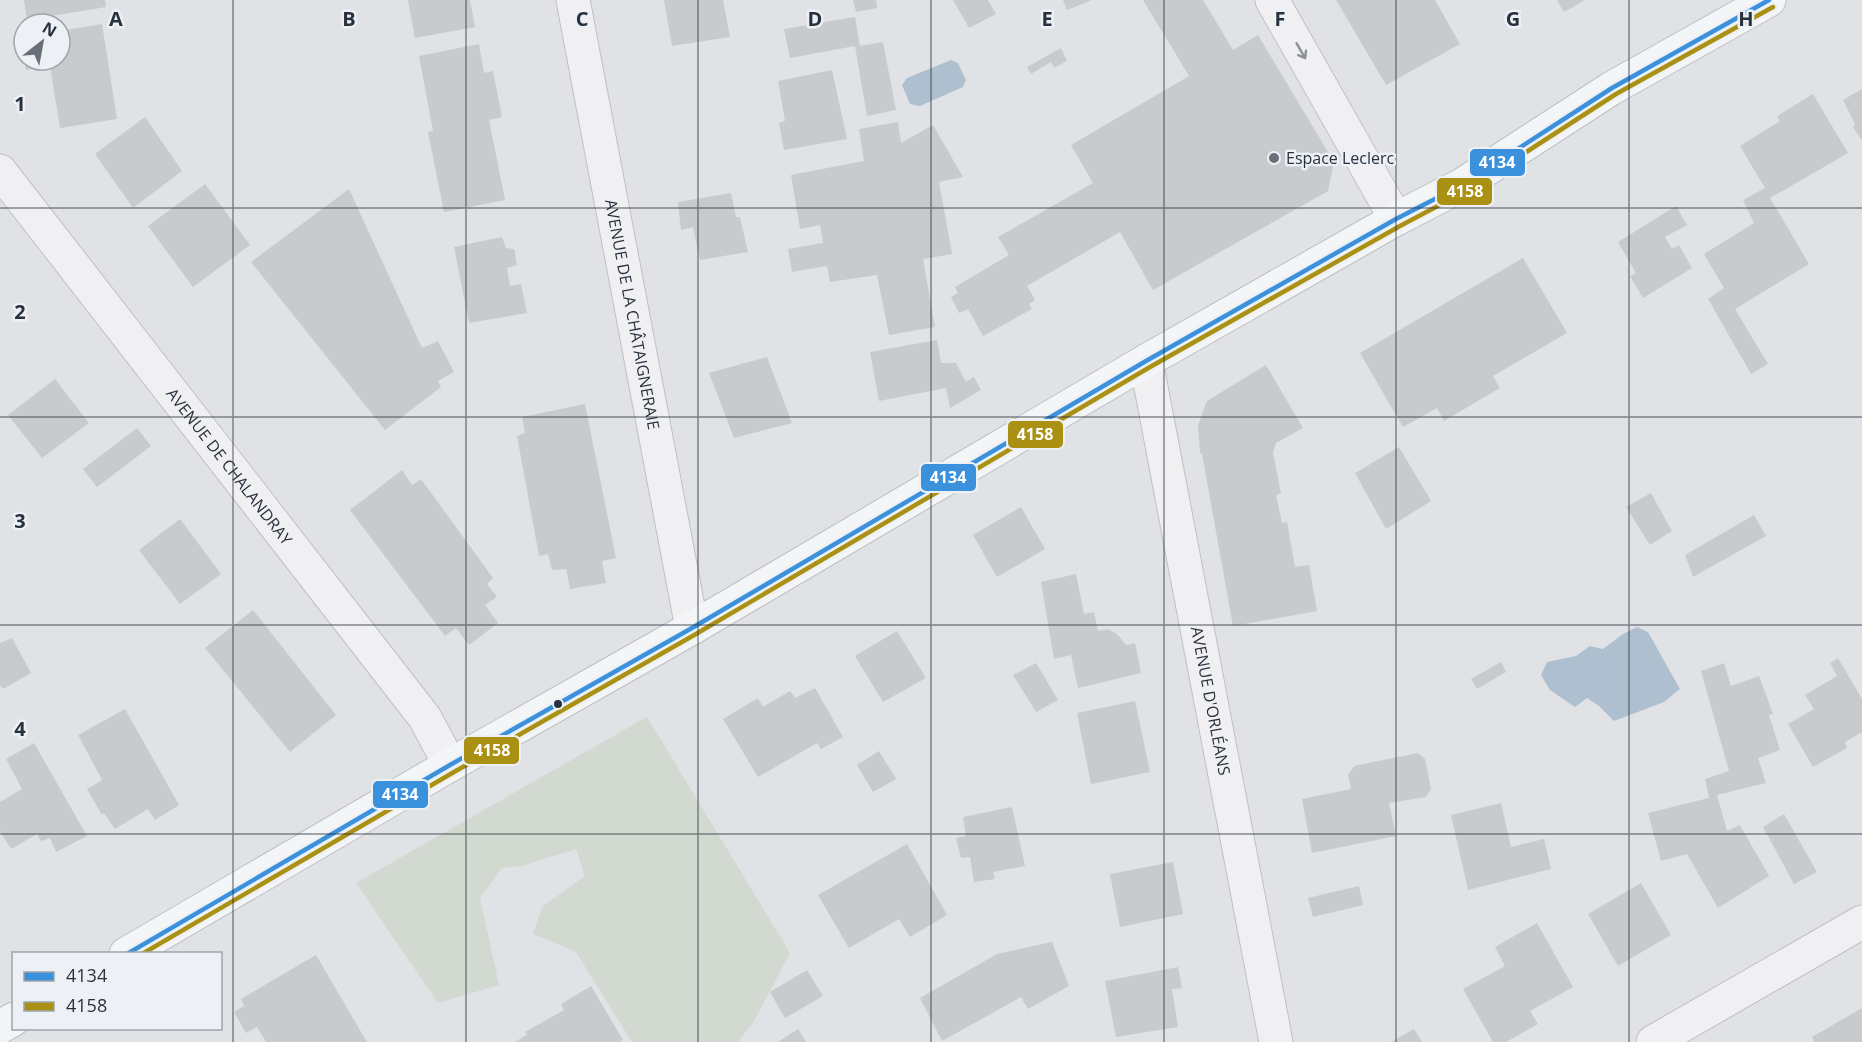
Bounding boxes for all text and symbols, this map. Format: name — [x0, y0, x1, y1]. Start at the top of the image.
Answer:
text: A — [109, 5, 123, 32]
text: B — [342, 5, 356, 32]
text: C — [576, 5, 589, 32]
text: D — [808, 5, 822, 32]
text: E — [1041, 5, 1053, 32]
text: F — [1275, 5, 1285, 32]
text: G — [1506, 5, 1520, 32]
text: H — [1738, 5, 1754, 32]
north arrow — [12, 12, 72, 72]
text: N — [38, 16, 61, 42]
one-way arrow — [1295, 42, 1307, 59]
text: 1 — [14, 90, 26, 117]
place label: Espace Leclerc — [1286, 147, 1395, 169]
line badge: 4134 — [1469, 148, 1526, 177]
marker: Espace Leclerc — [1267, 151, 1281, 165]
text: 4134 — [1479, 151, 1515, 173]
line badge: 4158 — [1436, 177, 1493, 206]
text: 4158 — [1447, 180, 1483, 202]
street label: AVENUE DE LA CHÂTAIGNERAIE — [600, 197, 665, 431]
text: 2 — [14, 298, 26, 325]
street label: AVENUE DE CHALANDRAY — [162, 383, 297, 549]
line badge: 4158 — [1007, 420, 1064, 449]
text: 4158 — [1017, 423, 1053, 445]
line badge: 4134 — [920, 463, 977, 492]
text: 4134 — [930, 466, 966, 488]
text: 3 — [14, 507, 26, 534]
street label: AVENUE D'ORLÉANS — [1186, 625, 1236, 777]
unlabelled marker — [552, 698, 564, 710]
text: 4 — [14, 715, 26, 742]
line badge: 4158 — [463, 736, 520, 765]
text: 4158 — [474, 739, 510, 761]
line badge: 4134 — [372, 780, 429, 809]
text: 4134 — [382, 783, 418, 805]
legend — [12, 952, 222, 1030]
text: 4134 — [66, 963, 107, 987]
text: 4158 — [66, 993, 107, 1017]

